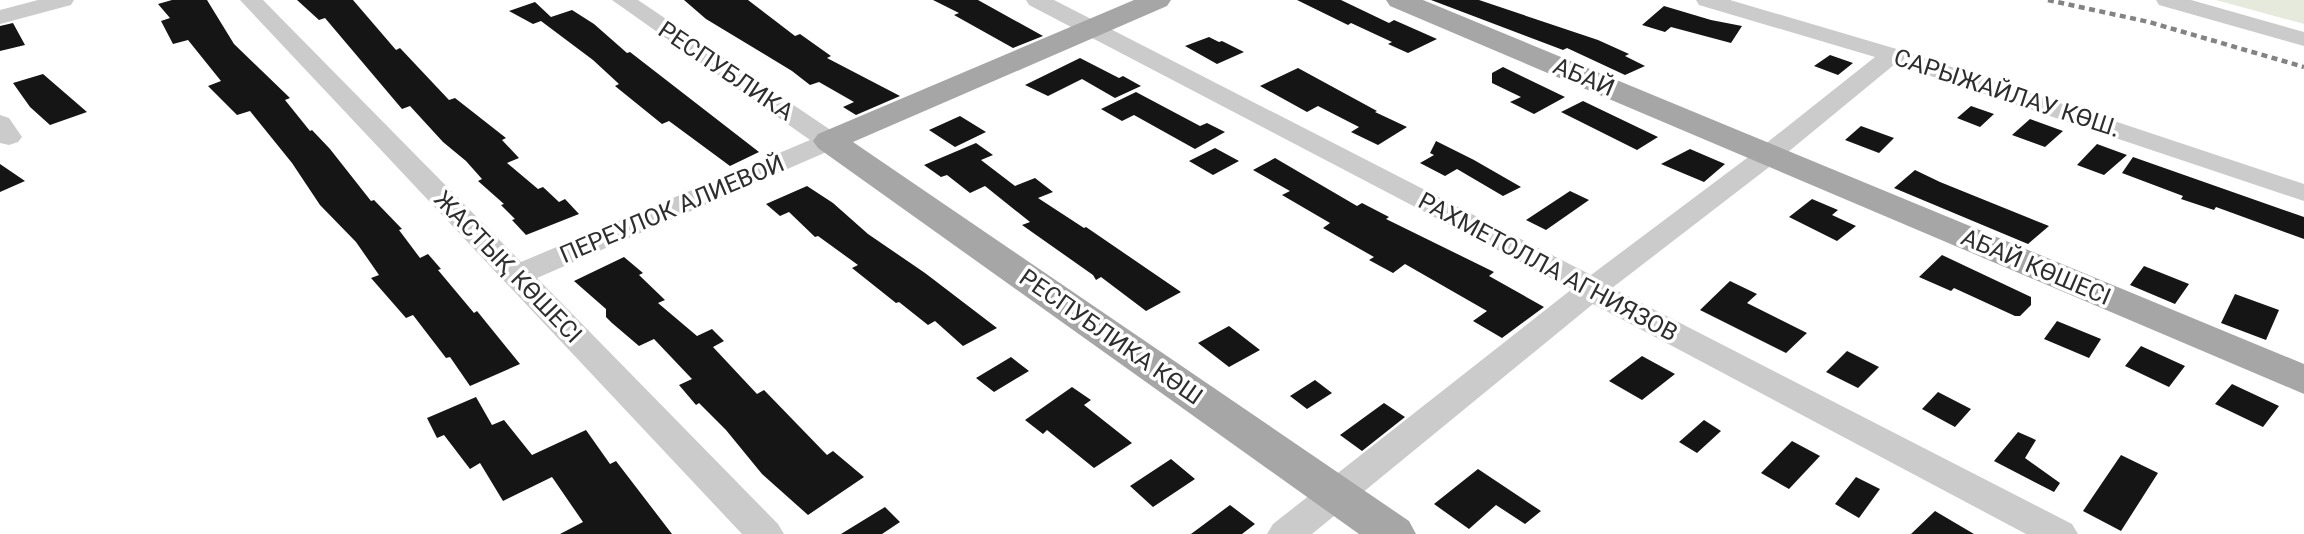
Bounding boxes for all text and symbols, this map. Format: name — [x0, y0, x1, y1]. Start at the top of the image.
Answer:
street label: РЕСПУБЛИКА — [653, 16, 799, 127]
street label: САРЫЖАЙЛАУ КӨШ. — [1890, 43, 2124, 143]
street label: АБАЙ — [1549, 52, 1619, 102]
street label: ПЕРЕУЛОК АЛИЕВОЙ — [556, 149, 788, 269]
street label: ЖАСТЫҚ КӨШЕСІ — [428, 185, 588, 349]
street label: РАХМЕТОЛЛА АГНИЯЗОВ — [1414, 187, 1682, 347]
street label: АБАЙ КӨШЕСІ — [1957, 223, 2115, 311]
street label: РЕСПУБЛИКА КӨШ — [1014, 263, 1208, 411]

